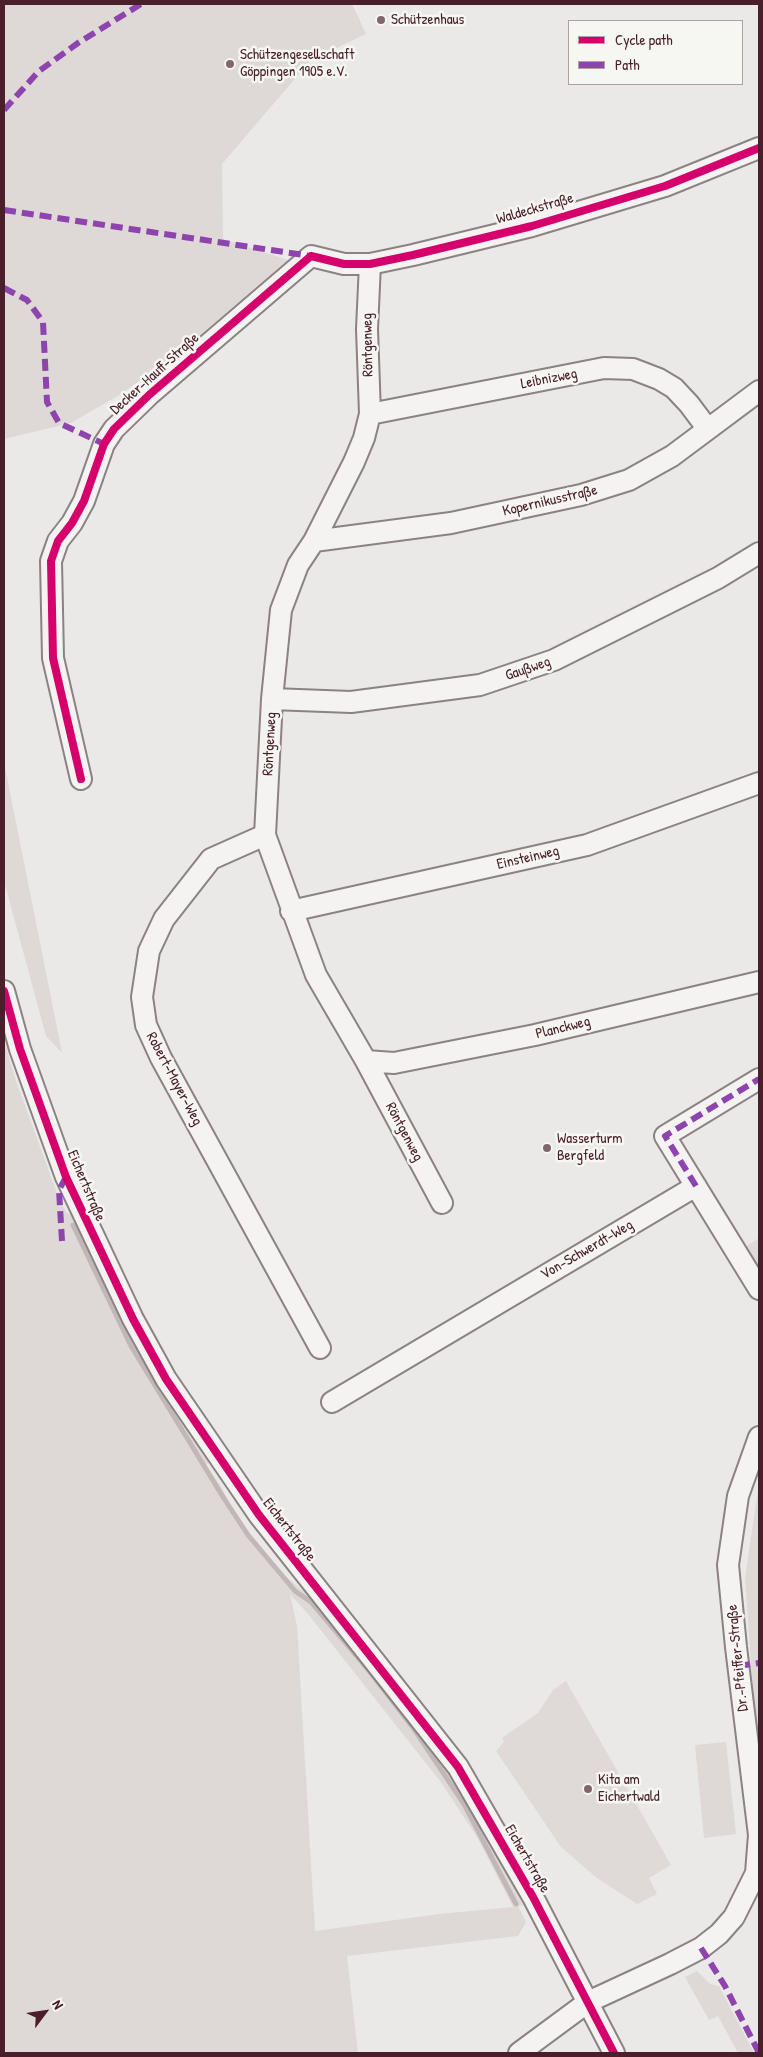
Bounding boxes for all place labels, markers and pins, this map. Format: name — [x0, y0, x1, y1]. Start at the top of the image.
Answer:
place label: Schützenhaus — [391, 11, 464, 29]
marker: Schützenhaus — [375, 14, 387, 26]
place label: Schützengesellschaft Göppingen 1905 e.V. — [240, 46, 355, 81]
marker: Schützengesellschaft Göppingen 1905 e.V. — [224, 58, 236, 70]
place label: Wasserturm Bergfeld — [557, 1130, 623, 1165]
marker: Wasserturm Bergfeld — [541, 1142, 553, 1154]
place label: Kita am Eichertwald — [598, 1771, 660, 1806]
marker: Kita am Eichertwald — [582, 1783, 594, 1795]

